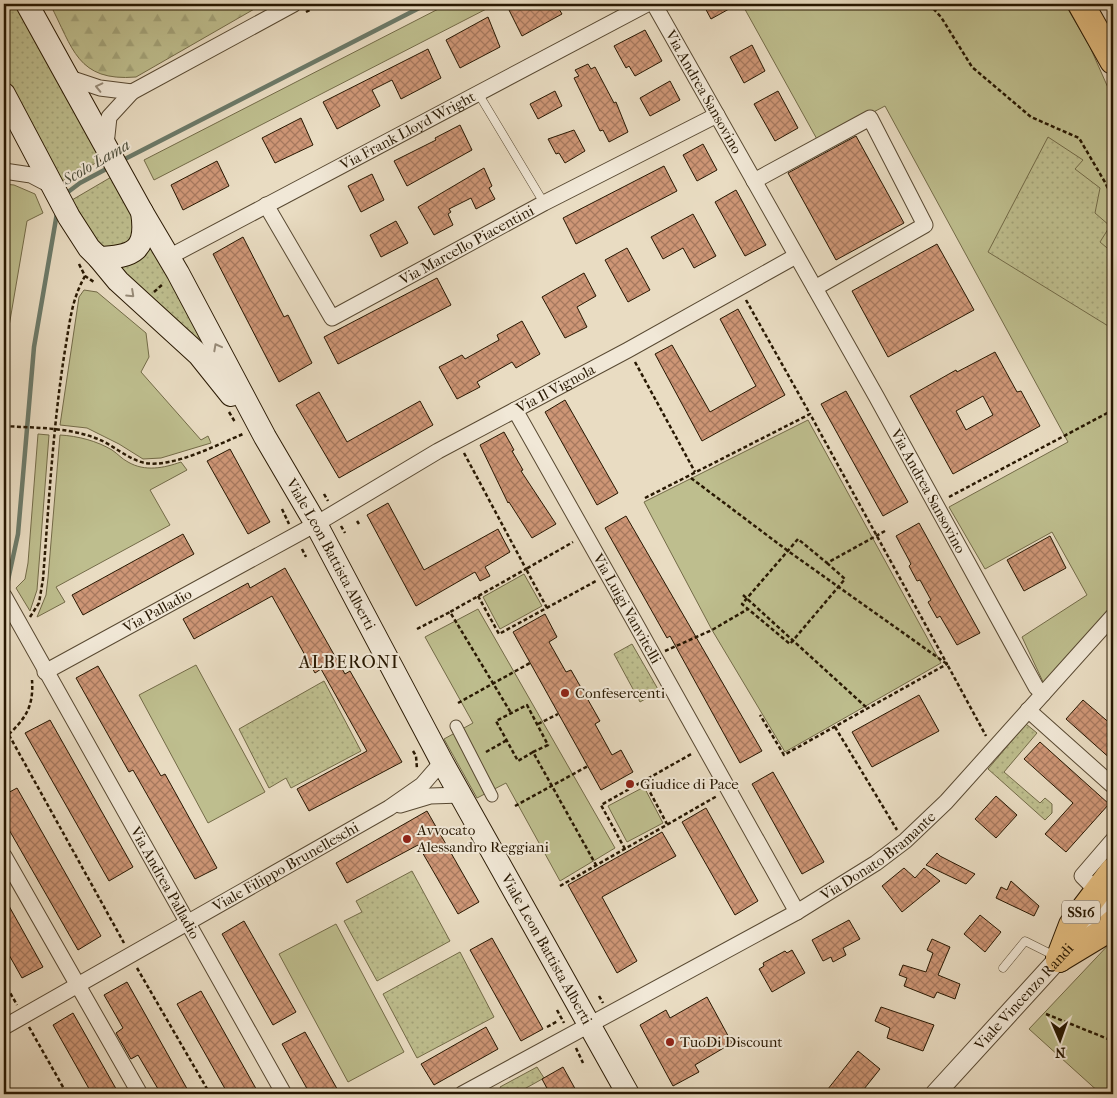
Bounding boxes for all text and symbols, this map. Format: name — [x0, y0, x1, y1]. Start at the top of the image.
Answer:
street label: Via Andrea Sansovino — [661, 26, 746, 157]
one-way arrow — [95, 82, 104, 93]
street label: Via Frank Lloyd Wright — [336, 87, 479, 174]
water label: Scolo Lama — [58, 135, 133, 189]
street label: Via Marcello Piacentini — [395, 201, 537, 289]
one-way arrow — [126, 288, 135, 297]
one-way arrow — [213, 343, 223, 352]
street label: Via Il Vignola — [512, 360, 599, 417]
street label: Via Andrea Sansovino — [886, 425, 970, 557]
street label: Viale Leon Battista Alberti — [282, 474, 380, 634]
street label: Via Luigi Vanvitelli — [589, 549, 665, 667]
street label: Via Palladio — [119, 584, 195, 637]
district label: ALBERONI — [298, 652, 399, 673]
place label: Confesercenti — [575, 684, 666, 702]
marker: Confesercenti — [559, 687, 571, 699]
place label: Giudice di Pace — [640, 775, 739, 793]
marker: Giudice di Pace — [624, 778, 636, 790]
street label: Via Donato Bramante — [816, 807, 940, 905]
street label: Viale Filippo Brunelleschi — [208, 818, 362, 916]
place label: Avvocato Alessandro Reggiani — [416, 821, 549, 856]
street label: Via Andrea Palladio — [126, 823, 204, 942]
marker: Avvocato Alessandro Reggiani — [401, 833, 413, 845]
street label: Viale Leon Battista Alberti — [497, 870, 596, 1028]
road number: SS16 — [1062, 900, 1100, 924]
street label: Viale Vincenzo Randi — [970, 939, 1078, 1054]
north arrow — [1034, 1016, 1084, 1066]
place label: TuoDi Discount — [680, 1033, 783, 1051]
marker: TuoDi Discount — [664, 1036, 676, 1048]
text: N — [1054, 1044, 1066, 1061]

